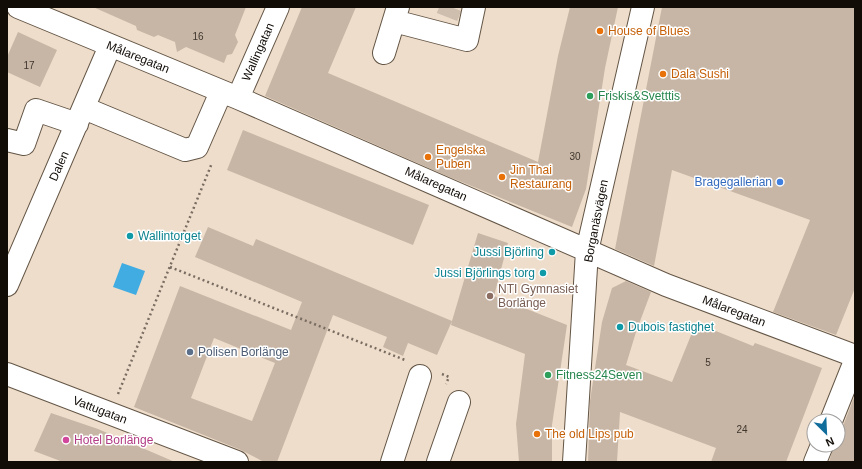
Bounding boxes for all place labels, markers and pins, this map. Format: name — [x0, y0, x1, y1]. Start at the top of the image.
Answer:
place label: House of Blues — [608, 24, 689, 38]
marker: House of Blues — [595, 26, 605, 36]
place label: Dala Sushi — [671, 67, 729, 81]
marker: Dala Sushi — [658, 69, 668, 79]
place label: Friskis&Svetttis — [598, 89, 680, 103]
marker: Friskis&Svetttis — [585, 91, 595, 101]
place label: Engelska Puben — [436, 143, 486, 171]
marker: Engelska Puben — [423, 152, 433, 162]
place label: Jin Thai Restaurang — [510, 163, 572, 191]
marker: Jin Thai Restaurang — [497, 172, 507, 182]
place label: Bragegallerian — [695, 175, 772, 189]
marker: Bragegallerian — [775, 177, 785, 187]
place label: Wallintorget — [138, 229, 202, 243]
marker: Wallintorget — [125, 231, 135, 241]
place label: Jussi Björling — [473, 245, 544, 259]
marker: Jussi Björling — [547, 247, 557, 257]
place label: Jussi Björlings torg — [434, 266, 535, 280]
marker: Jussi Björlings torg — [538, 268, 548, 278]
place label: NTI Gymnasiet Borlänge — [498, 282, 579, 310]
marker: NTI Gymnasiet Borlänge — [485, 291, 495, 301]
place label: Dubois fastighet — [628, 320, 715, 334]
marker: Dubois fastighet — [615, 322, 625, 332]
place label: Polisen Borlänge — [198, 345, 289, 359]
marker: Polisen Borlänge — [185, 347, 195, 357]
place label: Fitness24Seven — [556, 368, 642, 382]
marker: Fitness24Seven — [543, 370, 553, 380]
place label: The old Lips pub — [545, 427, 634, 441]
marker: The old Lips pub — [532, 429, 542, 439]
place label: Hotel Borlänge — [74, 433, 154, 447]
marker: Hotel Borlänge — [61, 435, 71, 445]

